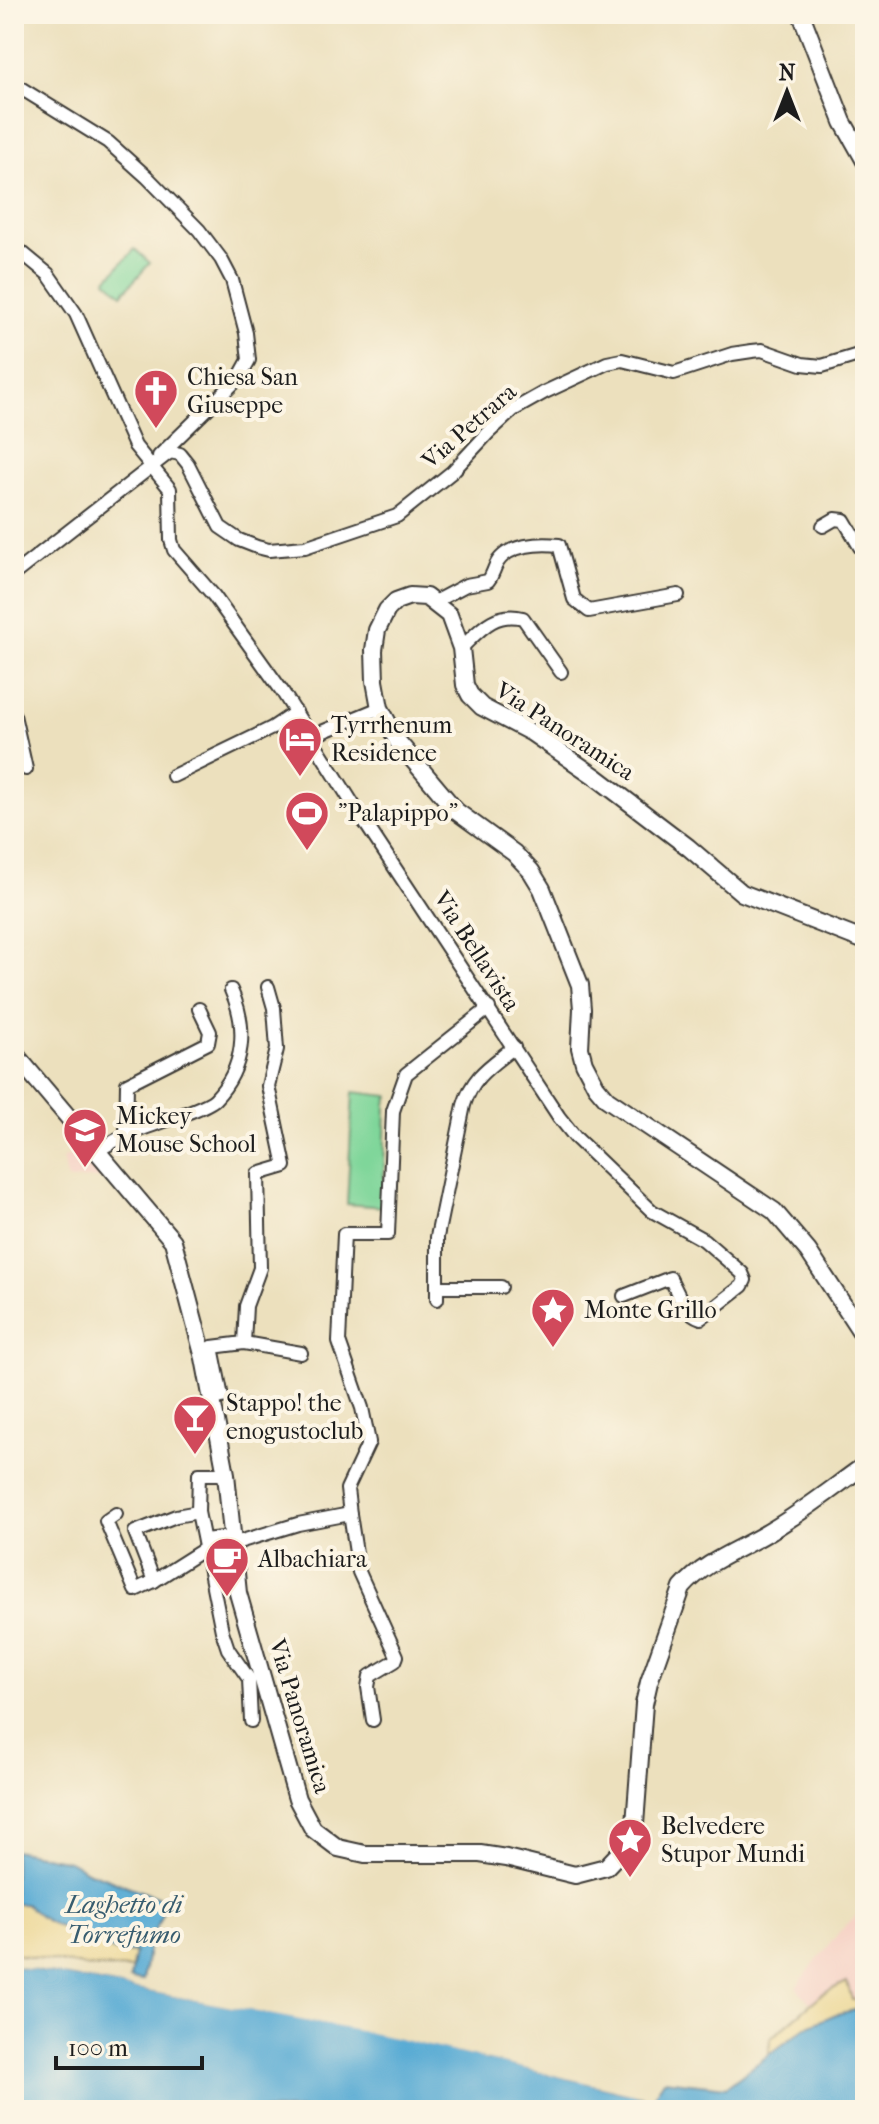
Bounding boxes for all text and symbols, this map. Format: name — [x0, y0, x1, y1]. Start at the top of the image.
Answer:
north arrow — [747, 52, 827, 132]
text: N — [779, 60, 796, 86]
place label: Chiesa San Giuseppe — [187, 363, 298, 419]
church icon: Chiesa San Giuseppe — [132, 367, 180, 430]
street label: Via Petrara — [415, 377, 523, 475]
street label: Via Panoramica — [489, 675, 640, 787]
place label: Tyrrhenum Residence — [331, 711, 452, 767]
hotel icon: Tyrrhenum Residence — [276, 715, 324, 778]
sports icon: "Palapippo" — [283, 789, 331, 852]
place label: "Palapippo" — [338, 799, 458, 827]
street label: Via Bellavista — [427, 885, 527, 1017]
place label: Mickey Mouse School — [116, 1102, 256, 1158]
school or university icon: Mickey Mouse School — [61, 1106, 109, 1169]
place icon: Monte Grillo — [529, 1286, 577, 1349]
place label: Monte Grillo — [584, 1296, 717, 1324]
place label: Stappo! the enogustoclub — [226, 1389, 363, 1445]
bar icon: Stappo! the enogustoclub — [171, 1393, 219, 1456]
cafe icon: Albachiara — [203, 1535, 251, 1598]
place label: Albachiara — [257, 1545, 368, 1573]
street label: Via Panoramica — [263, 1634, 337, 1797]
place label: Belvedere Stupor Mundi — [661, 1812, 805, 1868]
place icon: Belvedere Stupor Mundi — [606, 1816, 654, 1879]
water label: Laghetto di Torrefumo — [63, 1889, 184, 1950]
scale bar — [56, 2020, 202, 2070]
text: 100 m — [68, 2034, 128, 2062]

